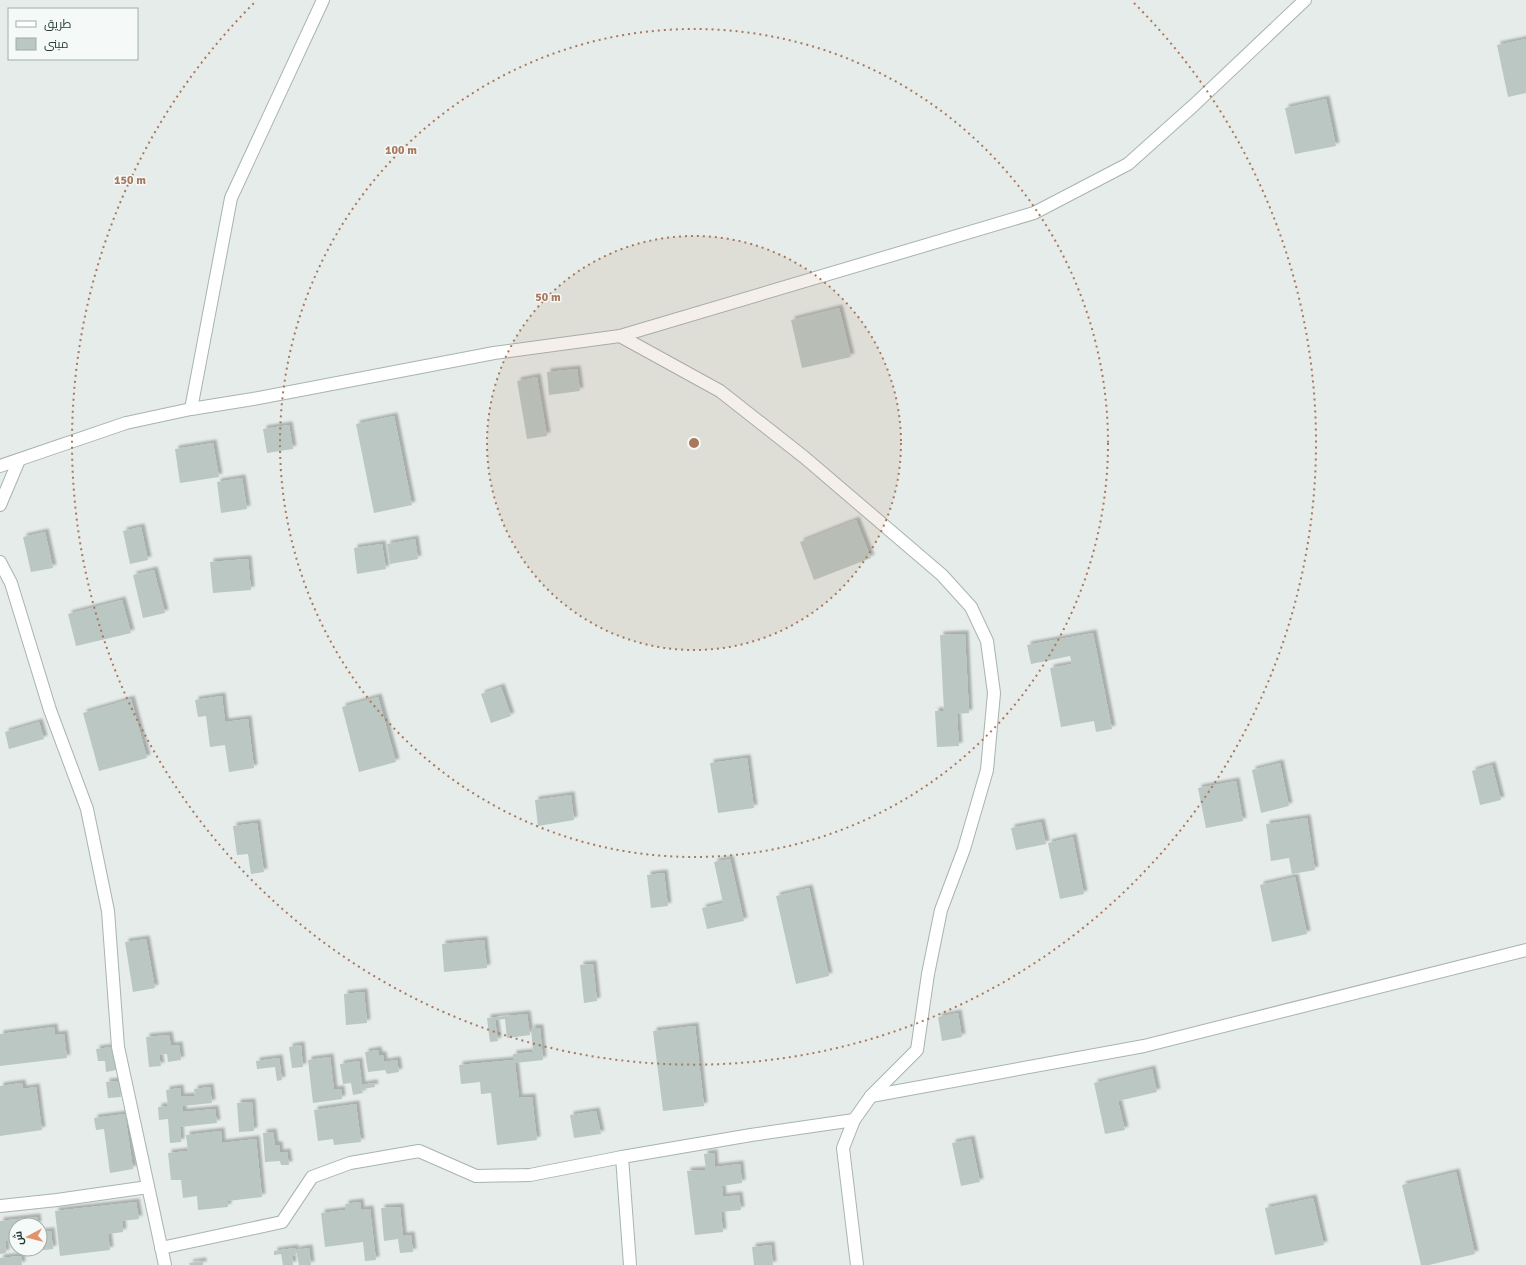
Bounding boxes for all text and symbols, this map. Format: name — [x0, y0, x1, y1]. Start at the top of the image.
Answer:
legend — [8, 8, 138, 60]
text: طريق — [44, 17, 72, 32]
text: مبنى — [44, 37, 69, 52]
text: 100 m — [385, 143, 417, 158]
text: 150 m — [114, 173, 146, 188]
text: 50 m — [535, 290, 561, 305]
centre of rings — [687, 436, 701, 450]
north arrow — [8, 1217, 48, 1257]
text: ش — [11, 1230, 26, 1246]

